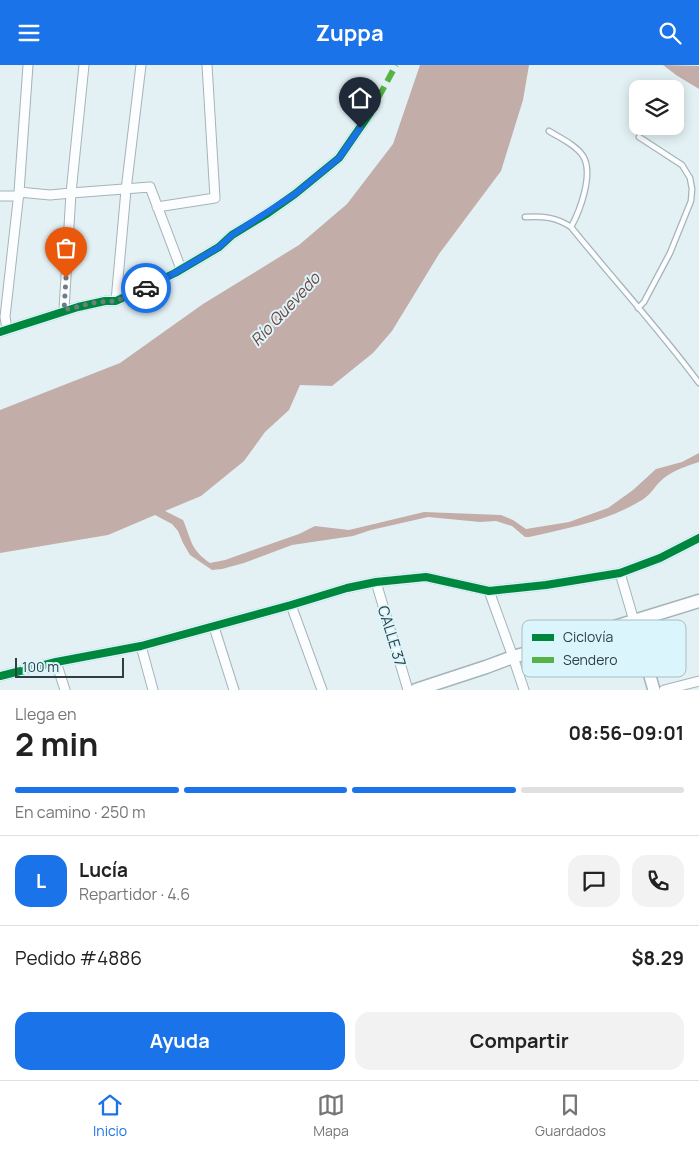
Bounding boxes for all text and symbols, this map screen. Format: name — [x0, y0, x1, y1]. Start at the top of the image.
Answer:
text: Zuppa — [315, 18, 384, 48]
icon: menu — [15, 19, 43, 47]
icon: search — [656, 19, 684, 47]
pin — [339, 77, 381, 128]
map controls — [629, 80, 684, 135]
button: layers — [629, 80, 684, 135]
icon: home — [346, 84, 374, 112]
pin — [45, 227, 87, 278]
icon: bag — [52, 234, 80, 262]
courier — [121, 263, 171, 313]
water label: Río Quevedo — [245, 266, 326, 350]
icon: car — [132, 274, 160, 302]
street label: CALLE 37 — [373, 603, 411, 669]
legend — [522, 620, 686, 677]
text: Ciclovía — [563, 627, 613, 646]
text: Sendero — [563, 650, 618, 669]
scale bar — [15, 655, 124, 678]
text: 100 m — [22, 657, 59, 676]
text: Llega en — [15, 703, 76, 725]
text: 08:56–09:01 — [569, 720, 684, 746]
text: 2 min — [15, 722, 98, 766]
text: En camino · 250 m — [15, 801, 146, 823]
button: chat — [568, 855, 620, 907]
button: phone — [632, 855, 684, 907]
text: Lucía — [79, 857, 128, 883]
text: L — [36, 868, 46, 894]
text: Repartidor · 4.6 — [79, 883, 190, 905]
text: Pedido #4886 — [15, 945, 142, 971]
text: $8.29 — [632, 945, 684, 971]
button: Ayuda — [15, 1012, 345, 1070]
button: Compartir — [355, 1012, 684, 1070]
tab: Inicio — [93, 1091, 127, 1140]
tab: Mapa — [313, 1091, 349, 1140]
tab: Guardados — [535, 1091, 606, 1140]

